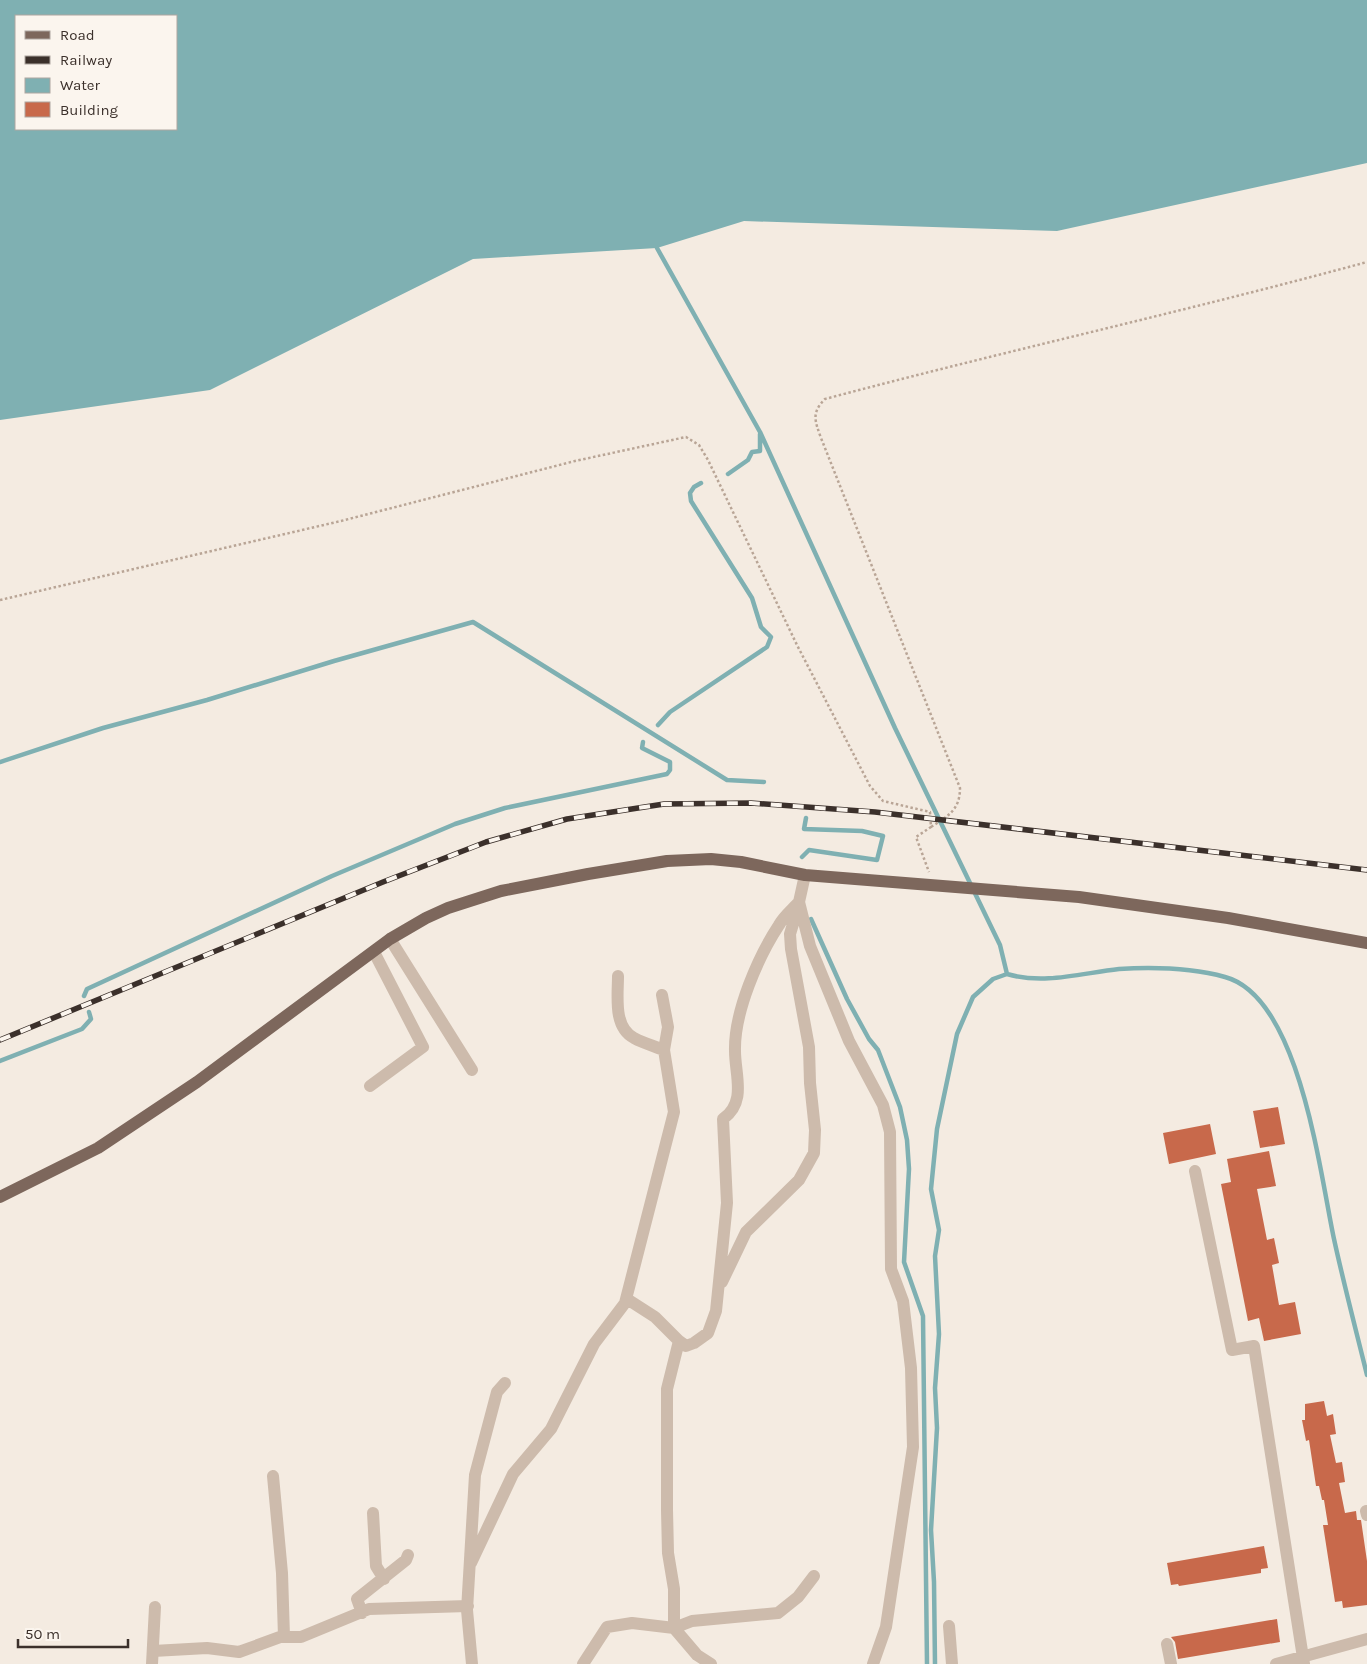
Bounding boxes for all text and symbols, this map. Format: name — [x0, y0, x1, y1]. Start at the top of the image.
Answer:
legend — [15, 15, 178, 130]
text: Road — [60, 26, 95, 44]
text: Railway — [60, 51, 112, 69]
text: Water — [60, 76, 101, 94]
text: Building — [60, 101, 118, 119]
scale bar — [18, 1616, 128, 1648]
text: 50 m — [25, 1625, 60, 1643]

